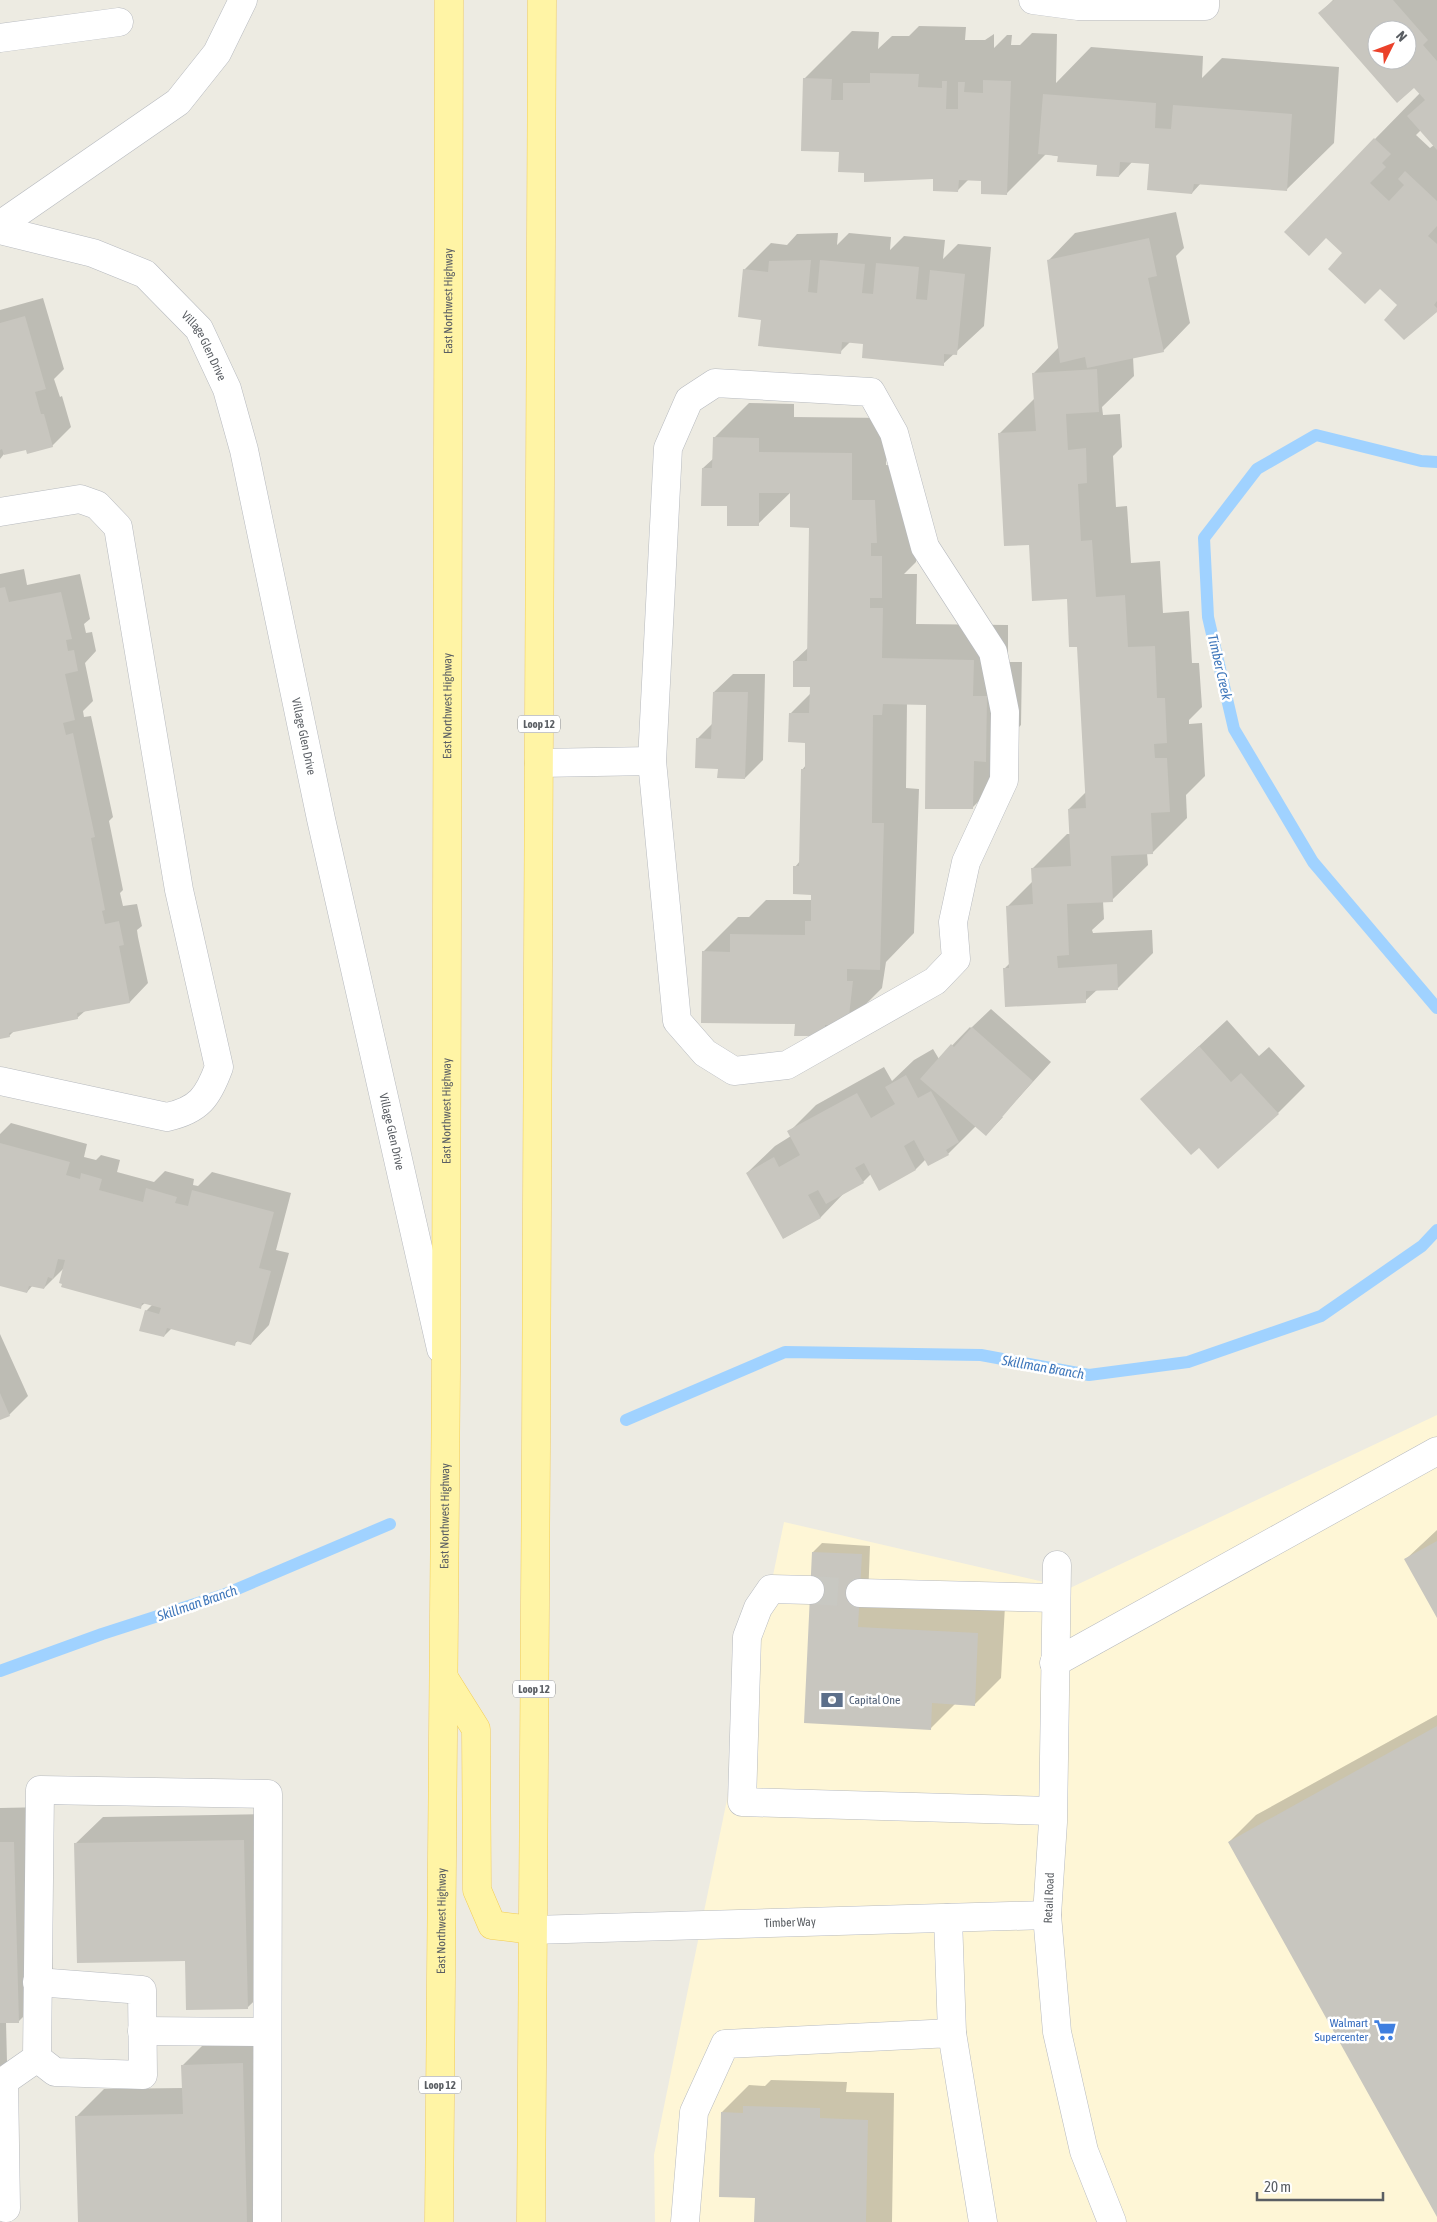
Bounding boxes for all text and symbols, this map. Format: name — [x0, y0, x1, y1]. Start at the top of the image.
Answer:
north arrow — [1367, 20, 1417, 70]
text: N — [1393, 28, 1410, 45]
street label: East Northwest Highway — [441, 248, 455, 354]
street label: Village Glen Drive — [178, 308, 229, 383]
water label: Timber Creek — [1205, 633, 1235, 702]
street label: East Northwest Highway — [440, 653, 455, 759]
street label: Village Glen Drive — [289, 697, 319, 776]
road number: Loop 12 — [518, 716, 560, 732]
street label: East Northwest Highway — [439, 1058, 454, 1164]
street label: Village Glen Drive — [376, 1092, 407, 1171]
water label: Skillman Branch — [1000, 1352, 1086, 1382]
street label: East Northwest Highway — [437, 1463, 452, 1569]
water label: Skillman Branch — [154, 1582, 239, 1624]
road number: Loop 12 — [513, 1680, 555, 1698]
bank icon: Capital One — [819, 1687, 845, 1713]
place label: Capital One — [849, 1693, 901, 1707]
street label: East Northwest Highway — [434, 1868, 449, 1974]
street label: Retail Road — [1041, 1872, 1057, 1924]
street label: Timber Way — [764, 1915, 816, 1930]
place label: Walmart Supercenter — [1314, 2016, 1369, 2044]
supermarket icon: Walmart Supercenter — [1372, 2017, 1398, 2043]
road number: Loop 12 — [419, 2076, 461, 2094]
scale bar — [1257, 2170, 1383, 2202]
text: 20 m — [1264, 2178, 1291, 2195]

